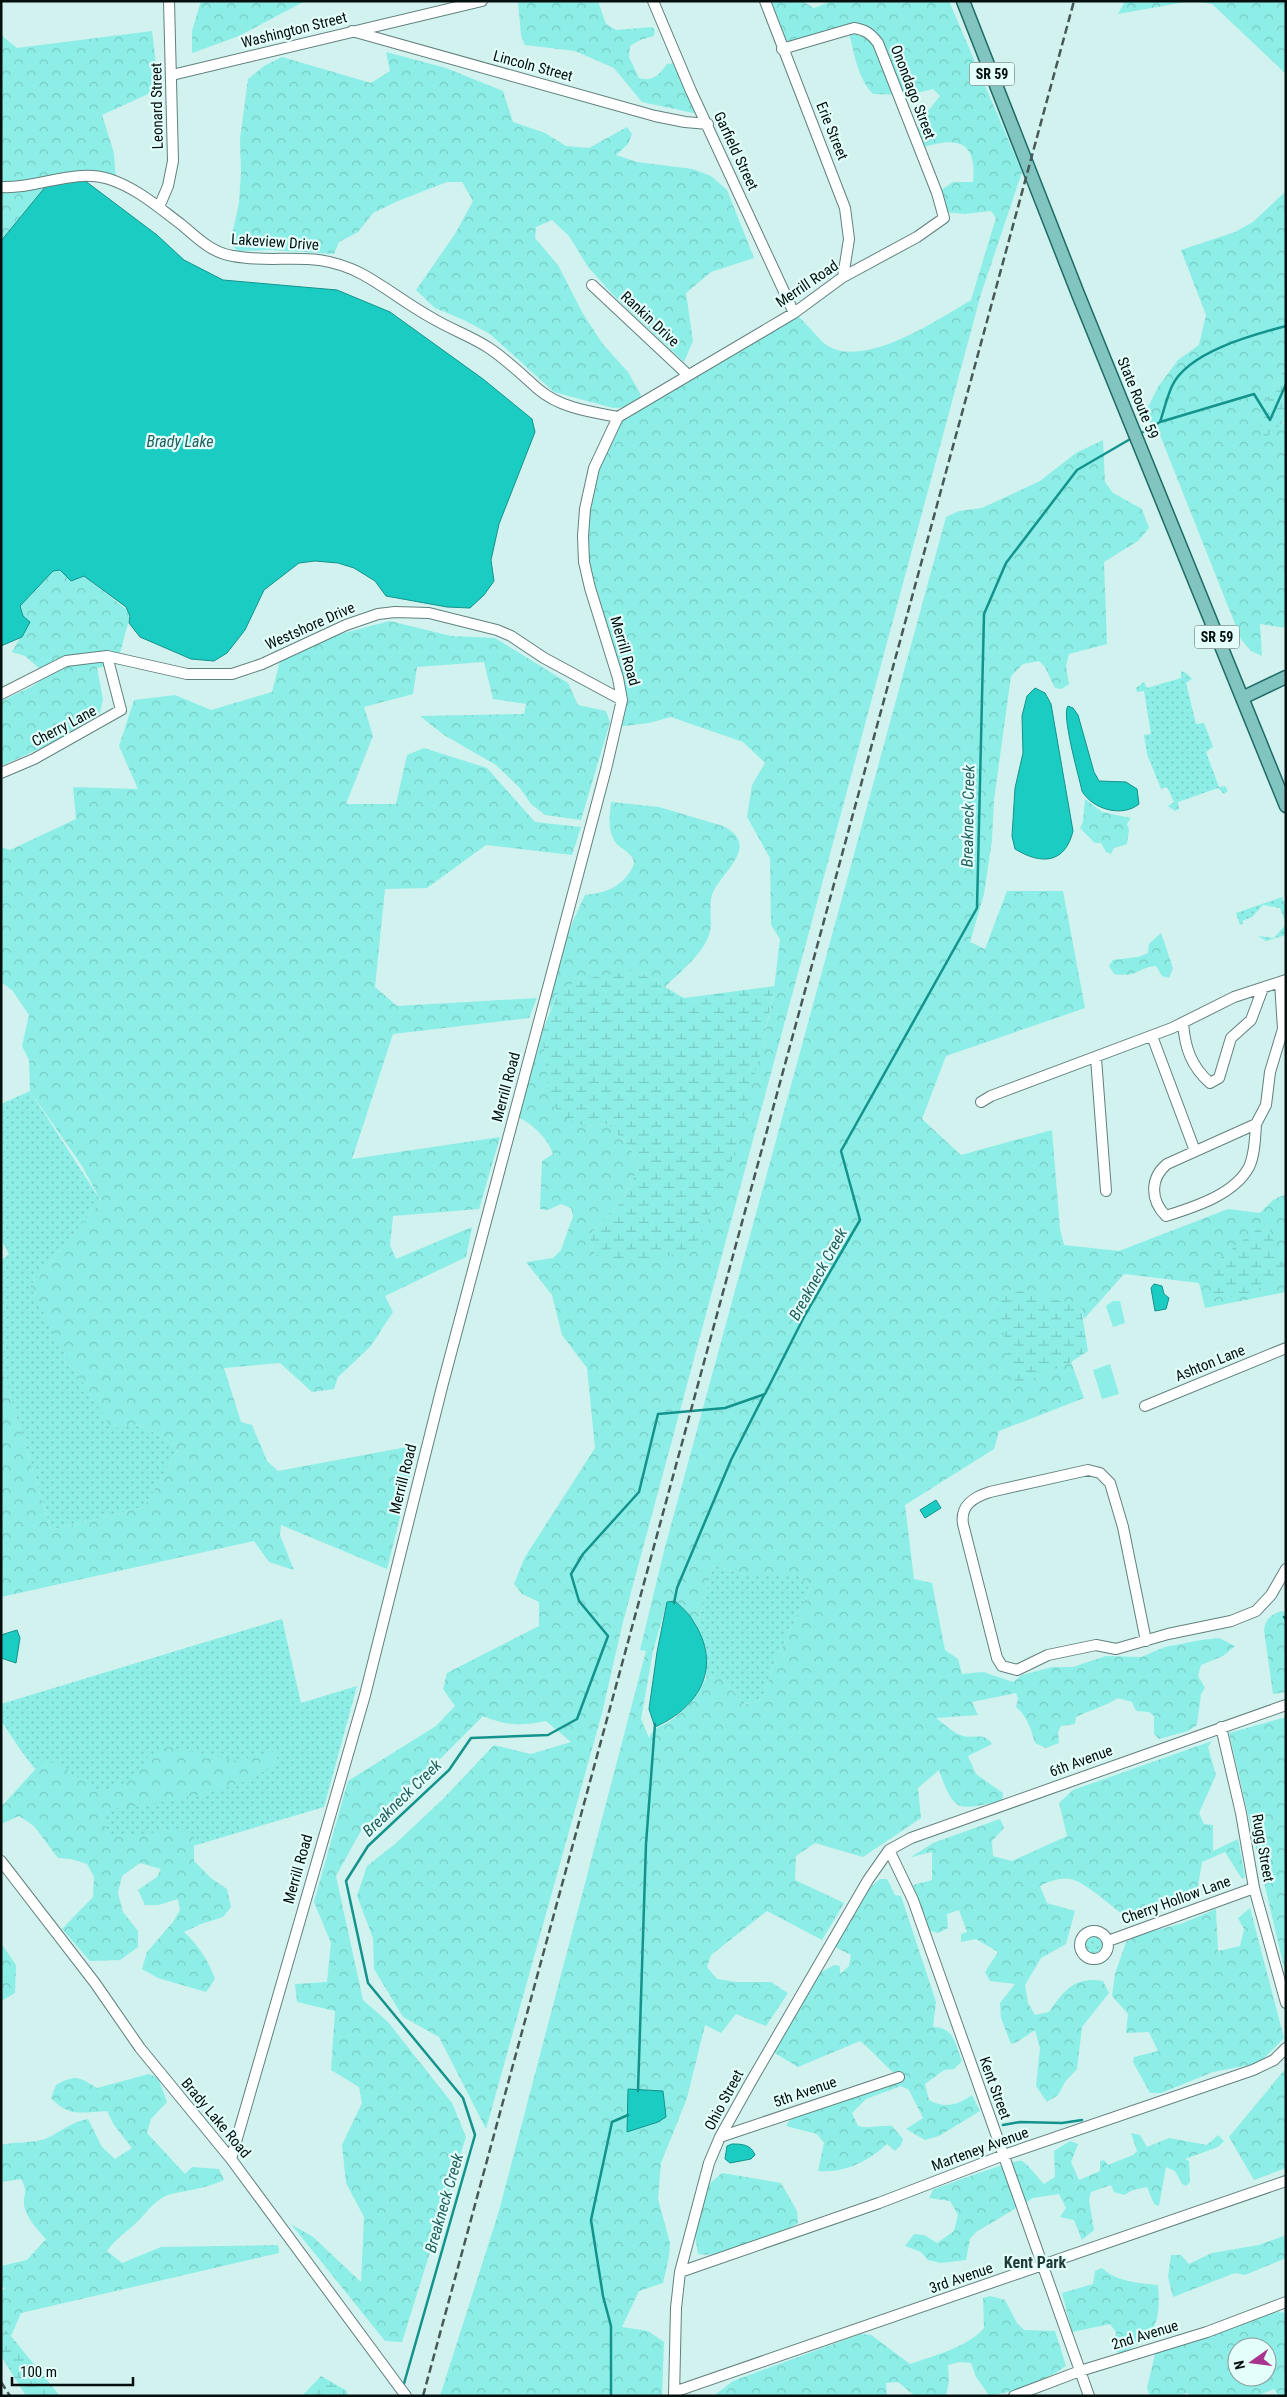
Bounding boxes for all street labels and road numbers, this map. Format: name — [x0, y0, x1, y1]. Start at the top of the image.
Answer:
street label: Washington Street — [239, 8, 349, 52]
street label: Onondago Street — [887, 42, 939, 142]
street label: Lincoln Street — [491, 47, 575, 85]
road number: SR 59 — [970, 62, 1014, 86]
street label: Leonard Street — [147, 63, 167, 149]
street label: Erie Street — [812, 99, 852, 163]
street label: Garfield Street — [710, 109, 762, 193]
street label: Lakeview Drive — [231, 230, 319, 254]
street label: Merrill Road — [772, 257, 842, 311]
street label: Rankin Drive — [617, 287, 683, 351]
street label: State Route 59 — [1113, 354, 1163, 442]
street label: Westshore Drive — [263, 598, 357, 654]
street label: Merrill Road — [607, 614, 643, 688]
road number: SR 59 — [1194, 626, 1240, 649]
street label: Cherry Lane — [29, 702, 99, 750]
street label: Merrill Road — [488, 1050, 524, 1124]
street label: Ashton Lane — [1172, 1341, 1248, 1385]
street label: Merrill Road — [386, 1442, 420, 1516]
street label: 6th Avenue — [1047, 1741, 1115, 1781]
street label: Rugg Street — [1248, 1813, 1278, 1883]
street label: Merrill Road — [280, 1832, 316, 1906]
street label: Cherry Hollow Lane — [1119, 1872, 1233, 1928]
street label: Kent Street — [975, 2054, 1015, 2122]
street label: Ohio Street — [701, 2067, 747, 2133]
street label: 5th Avenue — [771, 2073, 839, 2111]
street label: Brady Lake Road — [178, 2075, 254, 2161]
street label: Marteney Avenue — [929, 2123, 1031, 2175]
street label: 3rd Avenue — [927, 2259, 995, 2297]
street label: 2nd Avenue — [1109, 2316, 1181, 2354]

